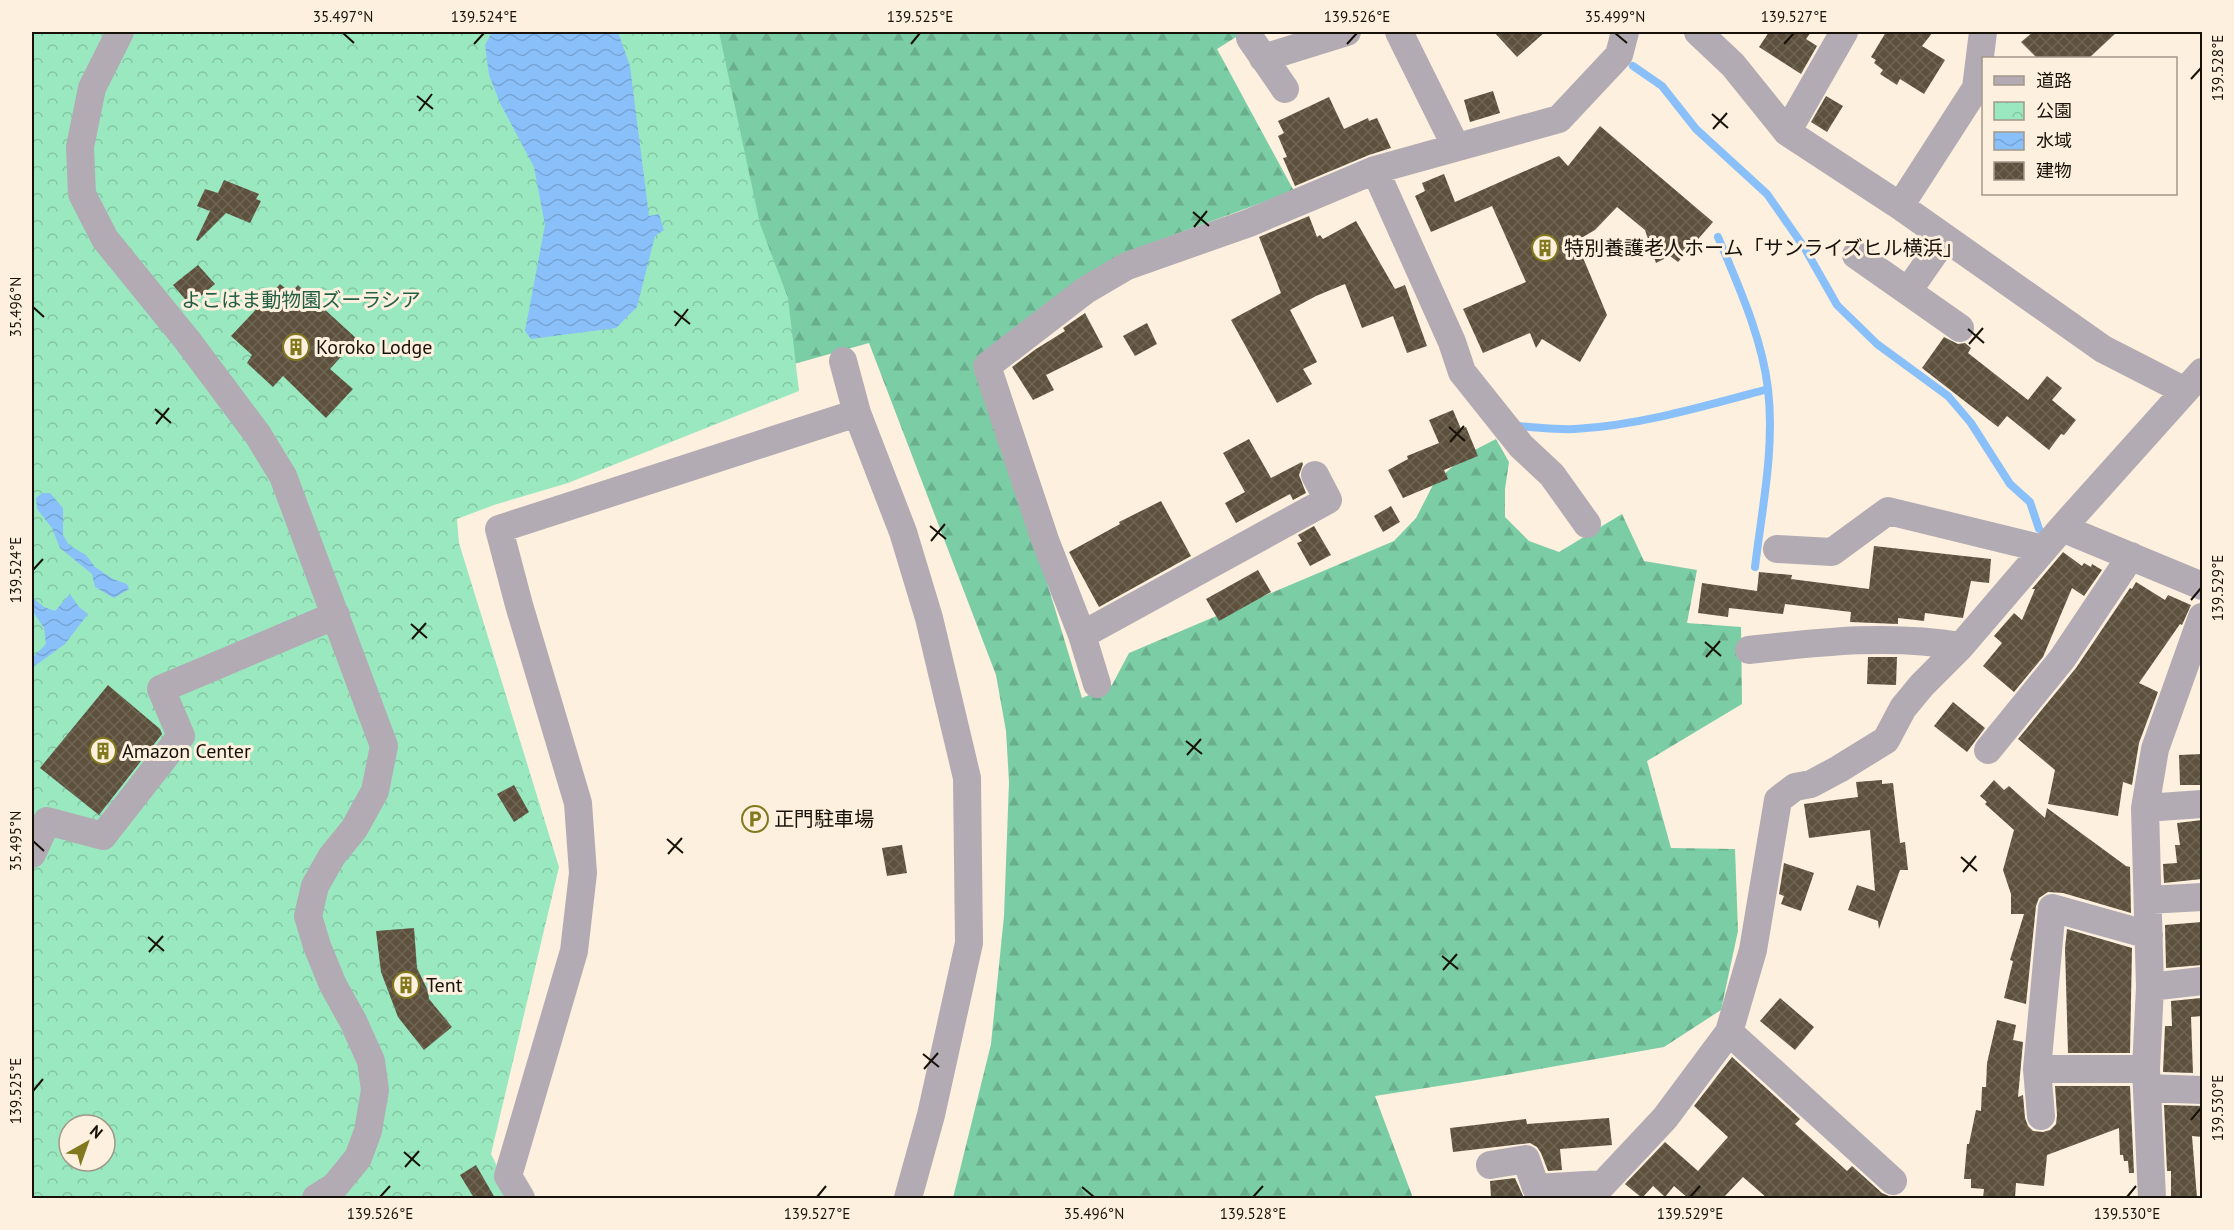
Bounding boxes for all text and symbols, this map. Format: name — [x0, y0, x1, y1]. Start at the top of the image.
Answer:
text: 35.497°N — [313, 7, 373, 26]
text: 139.524°E — [451, 7, 517, 26]
text: 139.525°E — [887, 7, 953, 26]
text: 139.526°E — [1324, 7, 1390, 26]
text: 35.499°N — [1585, 7, 1645, 26]
text: 139.527°E — [1761, 7, 1827, 26]
text: 139.528°E — [2208, 35, 2227, 101]
legend — [1982, 57, 2177, 195]
text: 道路 — [2036, 69, 2072, 92]
text: 公園 — [2036, 99, 2072, 122]
text: 水域 — [2036, 129, 2072, 152]
text: 建物 — [2036, 159, 2072, 182]
building icon: 特別養護老人ホーム「サンライズヒル横浜」 — [1530, 233, 1560, 263]
place label: 特別養護老人ホーム「サンライズヒル横浜」 — [1564, 235, 1963, 261]
text: 35.496°N — [6, 277, 25, 337]
park label: よこはま動物園ズーラシア — [181, 287, 421, 313]
building icon: Koroko Lodge — [281, 332, 311, 362]
place label: Koroko Lodge — [316, 334, 432, 360]
text: 139.524°E — [6, 537, 25, 603]
text: 139.529°E — [2208, 555, 2227, 621]
building icon: Amazon Center — [88, 736, 118, 766]
place label: Amazon Center — [122, 738, 251, 764]
parking icon: 正門駐車場 — [740, 804, 770, 834]
place label: 正門駐車場 — [774, 806, 874, 832]
text: 35.495°N — [6, 811, 25, 871]
building icon: Tent — [391, 970, 421, 1000]
place label: Tent — [426, 972, 463, 998]
text: 139.525°E — [6, 1058, 25, 1124]
text: 139.530°E — [2208, 1075, 2227, 1141]
north arrow — [57, 1113, 117, 1173]
text: N — [86, 1120, 107, 1143]
text: 139.526°E — [347, 1204, 413, 1223]
text: 139.527°E — [784, 1204, 850, 1223]
text: 35.496°N — [1064, 1204, 1124, 1223]
text: 139.528°E — [1220, 1204, 1286, 1223]
text: 139.529°E — [1657, 1204, 1723, 1223]
text: 139.530°E — [2094, 1204, 2160, 1223]

